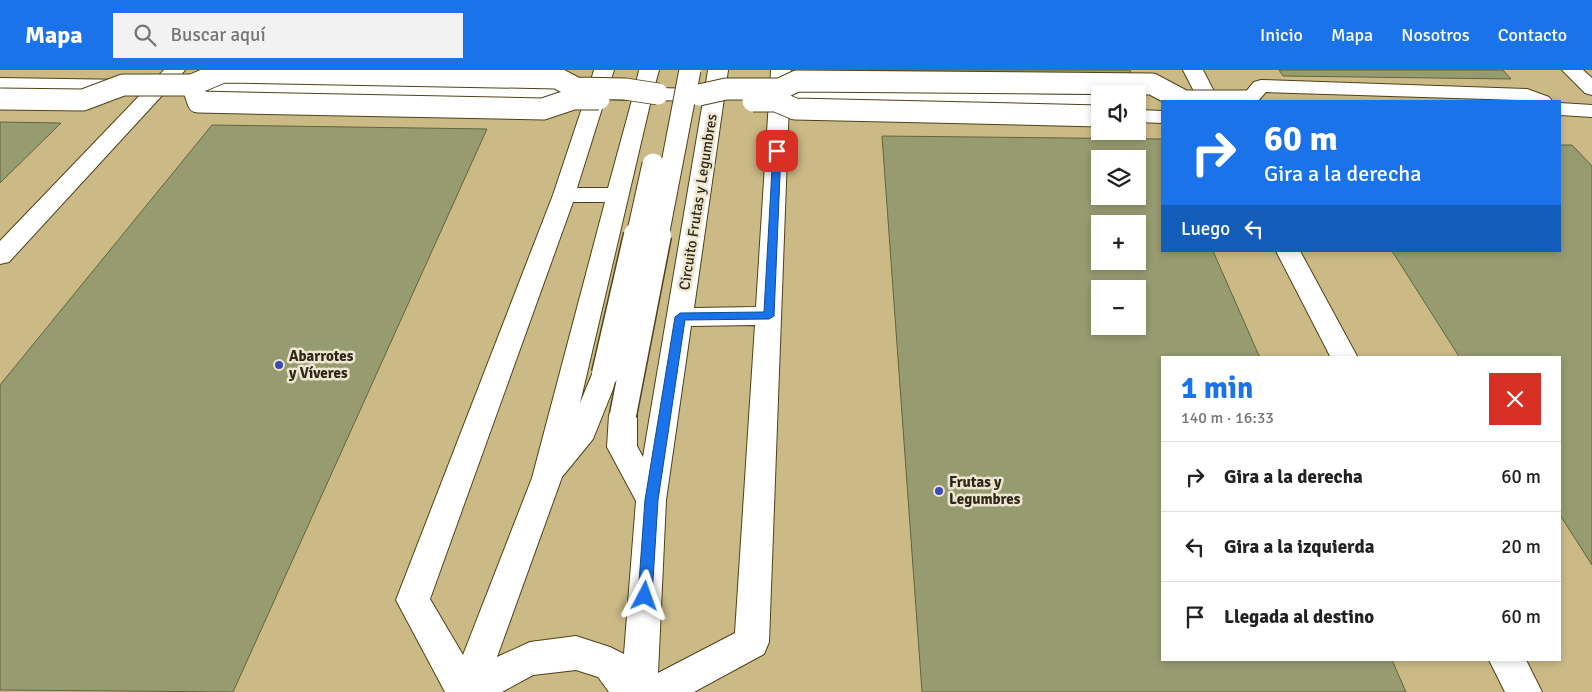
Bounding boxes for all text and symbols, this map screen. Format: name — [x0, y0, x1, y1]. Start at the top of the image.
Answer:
search box — [113, 13, 463, 58]
text: Mapa — [25, 20, 83, 50]
icon: search — [131, 21, 159, 49]
text: Buscar aquí — [171, 23, 266, 47]
text: Inicio — [1260, 24, 1303, 46]
text: Mapa — [1331, 24, 1373, 46]
text: Nosotros — [1401, 24, 1470, 46]
text: Contacto — [1498, 24, 1567, 46]
map controls — [1091, 85, 1146, 335]
button: sound — [1091, 85, 1146, 140]
street label: Circuito Frutas y Legumbres — [675, 112, 721, 291]
text: 60 m — [1264, 117, 1338, 160]
icon: right — [1181, 120, 1246, 185]
pin — [756, 130, 798, 172]
icon: arrive — [763, 137, 791, 165]
button: layers — [1091, 150, 1146, 205]
text: Gira a la derecha — [1264, 160, 1421, 187]
button: + — [1091, 215, 1146, 270]
icon: left — [1240, 215, 1268, 243]
text: Luego — [1181, 217, 1230, 241]
button: − — [1091, 280, 1146, 335]
place label: Abarrotes y Víveres — [288, 347, 354, 382]
marker: Abarrotes y Víveres — [273, 359, 285, 371]
text: 1 min — [1181, 370, 1253, 407]
button: close — [1489, 373, 1541, 425]
text: 140 m · 16:33 — [1181, 408, 1274, 428]
icon: right — [1181, 463, 1209, 491]
text: Gira a la derecha — [1224, 465, 1363, 489]
text: 60 m — [1501, 465, 1541, 489]
place label: Frutas y Legumbres — [949, 473, 1021, 508]
marker: Frutas y Legumbres — [933, 485, 945, 497]
icon: left — [1181, 533, 1209, 561]
text: Gira a la izquierda — [1224, 535, 1374, 559]
text: 20 m — [1501, 535, 1541, 559]
position arrow — [618, 569, 670, 621]
icon: arrive — [1181, 603, 1209, 631]
text: Llegada al destino — [1224, 605, 1374, 629]
text: 60 m — [1501, 605, 1541, 629]

